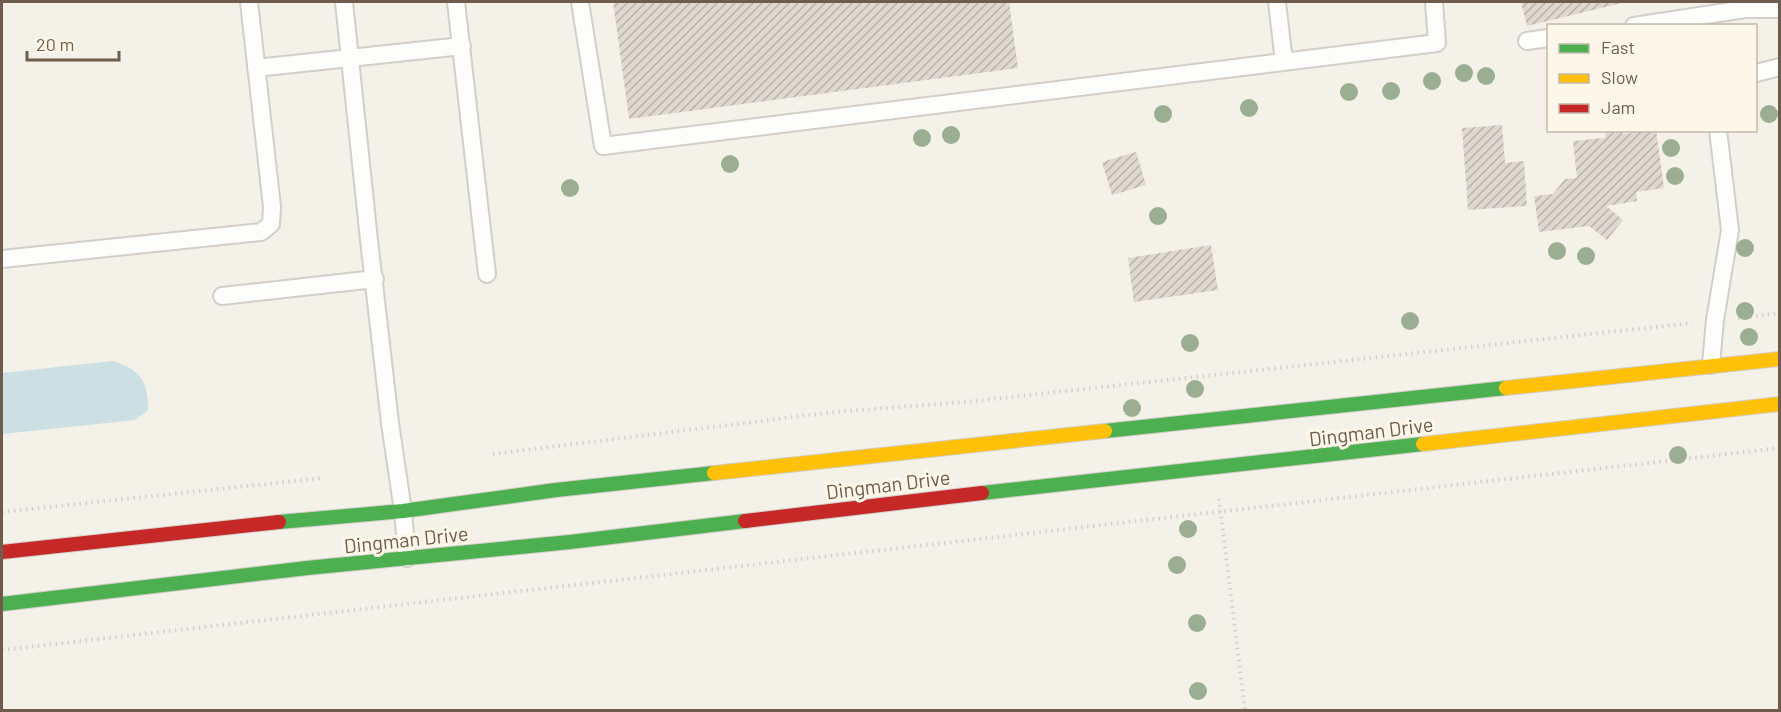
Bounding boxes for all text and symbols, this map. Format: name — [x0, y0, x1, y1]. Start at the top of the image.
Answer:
scale bar — [27, 24, 118, 62]
legend — [1547, 24, 1757, 132]
text: 20 m — [36, 33, 74, 55]
text: Fast — [1601, 36, 1635, 58]
text: Slow — [1601, 66, 1638, 88]
text: Jam — [1601, 96, 1635, 118]
street label: Dingman Drive — [1307, 411, 1435, 451]
street label: Dingman Drive — [824, 464, 952, 504]
street label: Dingman Drive — [343, 521, 469, 557]

